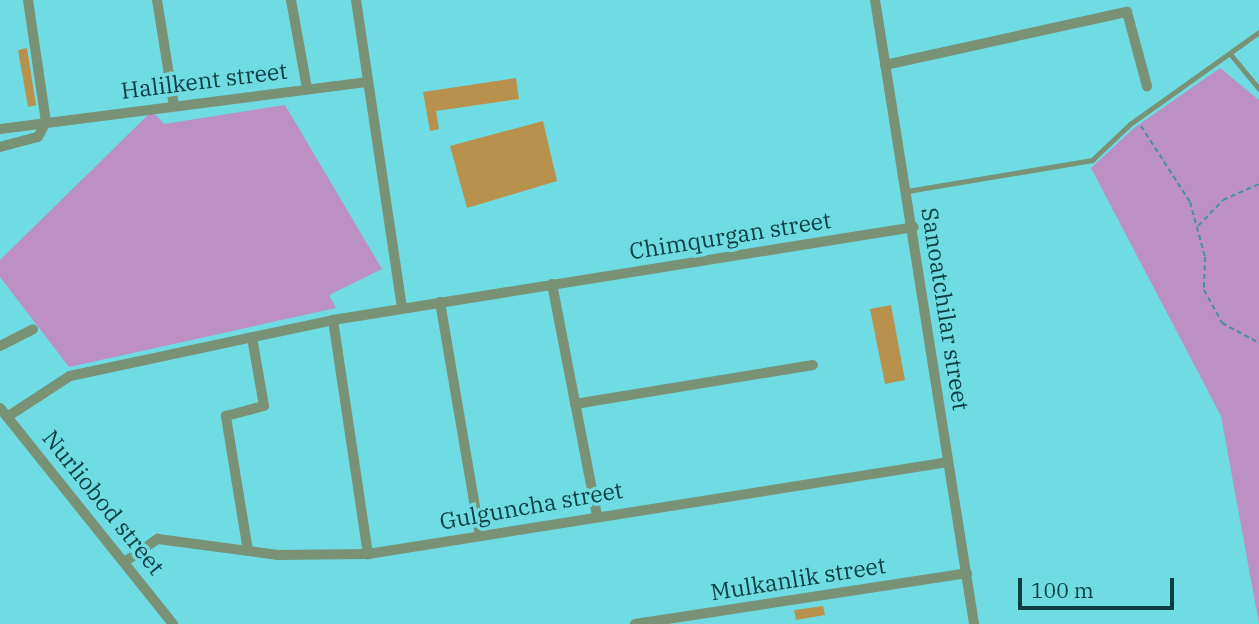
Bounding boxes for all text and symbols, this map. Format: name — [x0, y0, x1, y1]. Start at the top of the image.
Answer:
street label: Halilkent street — [119, 56, 289, 104]
street label: Chimqurgan street — [627, 205, 833, 265]
street label: Sanoatchilar street — [916, 206, 976, 412]
street label: Nurliobod street — [37, 424, 171, 580]
street label: Gulguncha street — [437, 475, 625, 535]
street label: Mulkanlik street — [708, 551, 888, 605]
scale bar — [1021, 564, 1177, 608]
text: 100 m — [1031, 576, 1094, 604]

